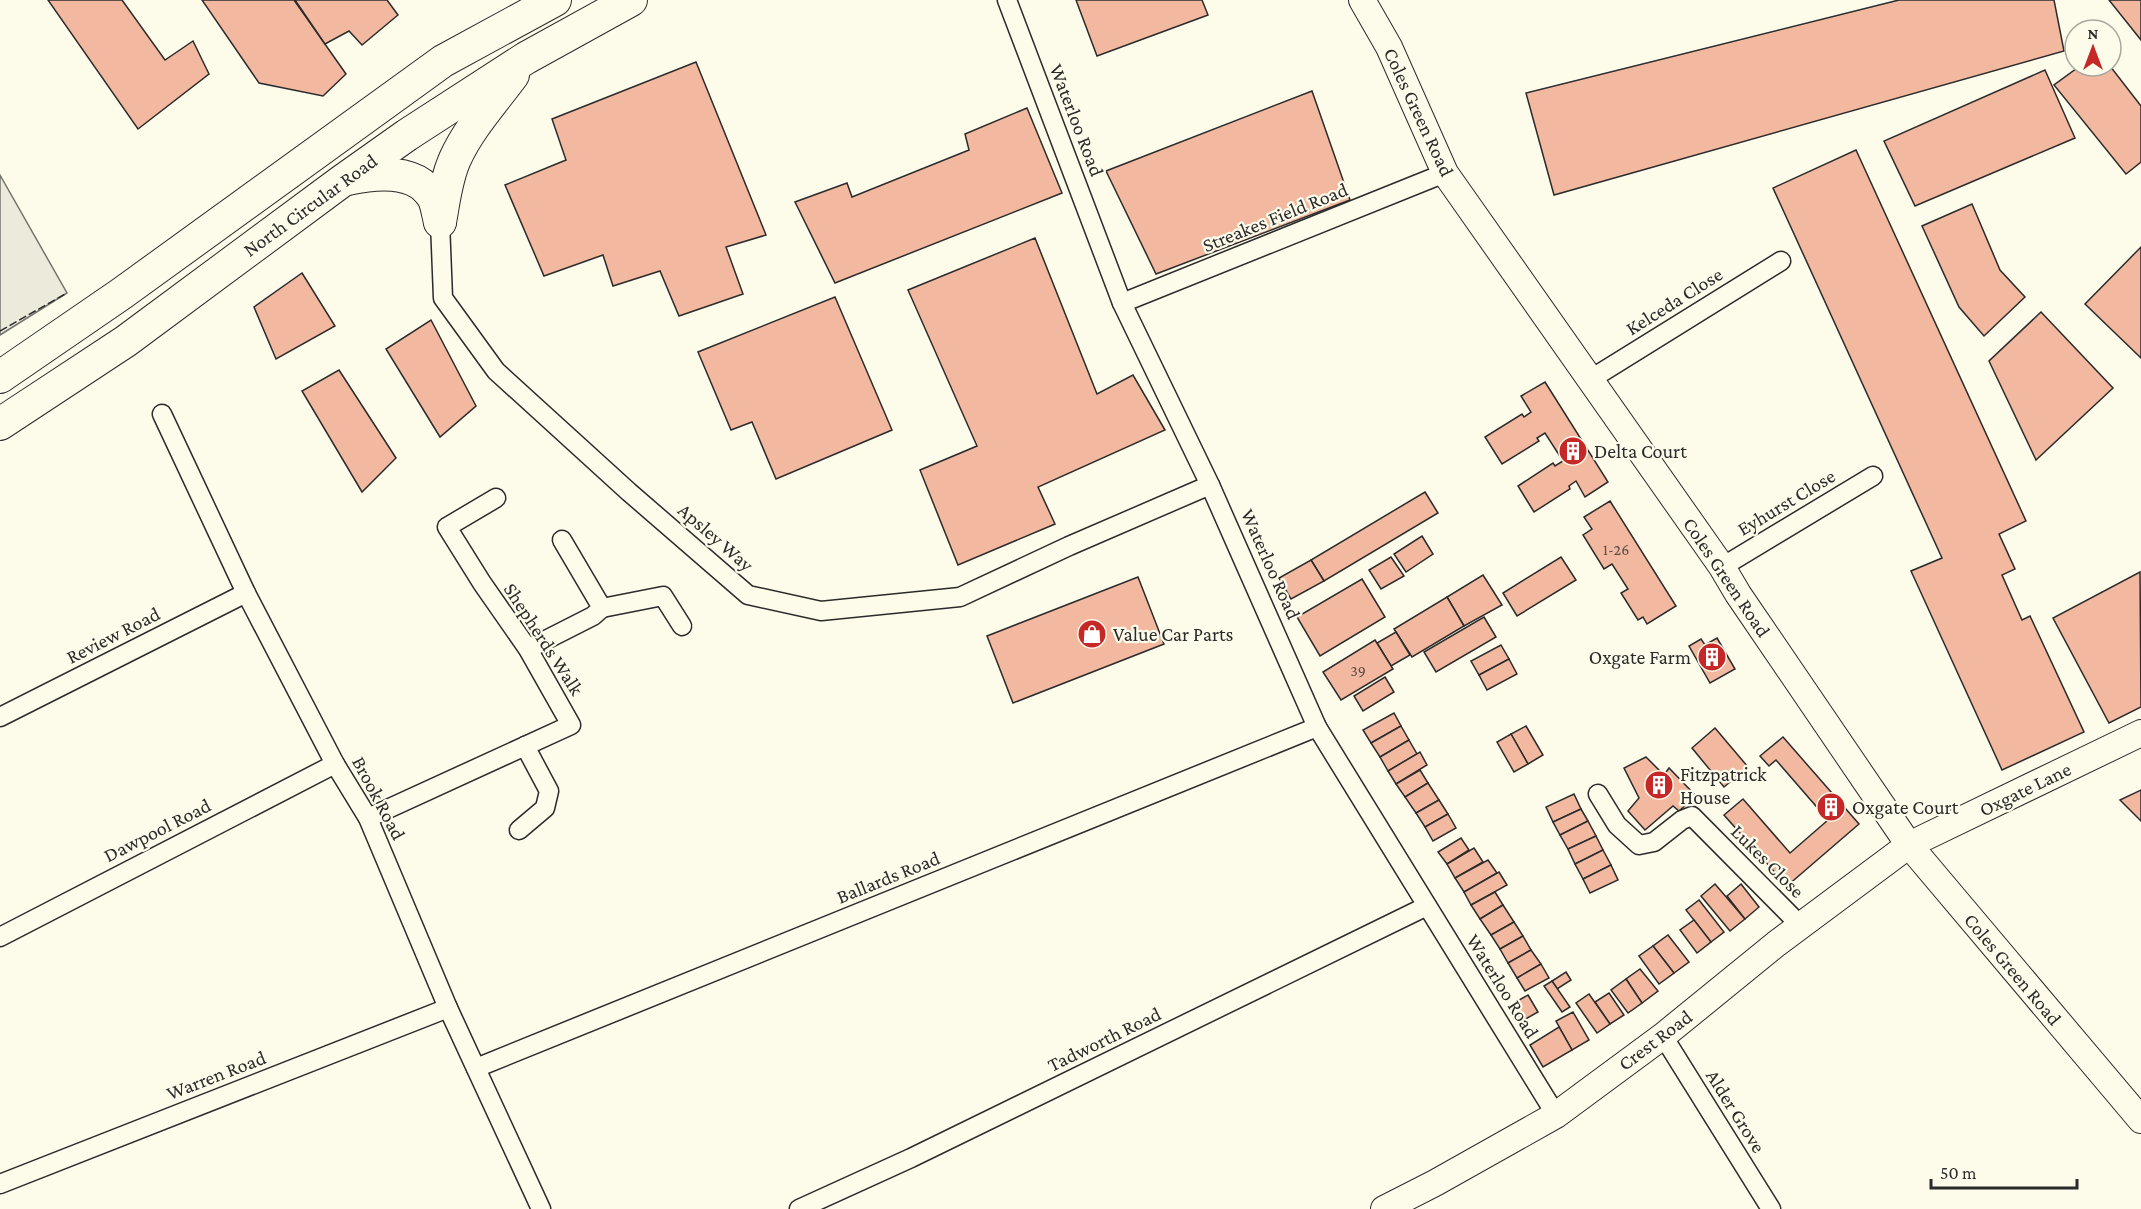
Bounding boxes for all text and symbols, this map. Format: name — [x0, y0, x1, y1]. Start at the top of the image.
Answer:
north arrow — [2063, 18, 2123, 78]
text: N — [2088, 25, 2099, 42]
street label: Coles Green Road — [1380, 44, 1459, 180]
street label: Waterloo Road — [1046, 61, 1109, 180]
street label: North Circular Road — [239, 149, 381, 261]
street label: Streakes Field Road — [1199, 178, 1351, 256]
street label: Kelceda Close — [1622, 263, 1726, 339]
building icon: Delta Court — [1557, 435, 1589, 467]
place label: Delta Court — [1594, 440, 1687, 462]
street label: Eyhurst Close — [1733, 464, 1839, 541]
street label: Apsley Way — [673, 498, 759, 577]
street label: Waterloo Road — [1237, 505, 1305, 623]
street label: Coles Green Road — [1679, 513, 1775, 641]
house number: 1-26 — [1603, 541, 1629, 558]
street label: Shepherds Walk — [499, 579, 589, 700]
street label: Review Road — [63, 602, 164, 668]
shop icon: Value Car Parts — [1076, 618, 1108, 650]
place label: Value Car Parts — [1113, 623, 1234, 645]
building icon: Oxgate Farm — [1696, 641, 1728, 673]
place label: Oxgate Farm — [1589, 646, 1691, 669]
house number: 39 — [1350, 662, 1366, 679]
street label: Brook Road — [348, 753, 410, 844]
street label: Oxgate Lane — [1976, 757, 2075, 822]
place label: Fitzpatrick House — [1680, 763, 1767, 808]
building icon: Fitzpatrick House — [1643, 769, 1675, 801]
building icon: Oxgate Court — [1815, 791, 1847, 823]
street label: Dawpool Road — [100, 793, 215, 867]
place label: Oxgate Court — [1852, 796, 1959, 819]
street label: Lukes Close — [1727, 820, 1809, 902]
street label: Ballards Road — [833, 846, 943, 908]
street label: Coles Green Road — [1960, 909, 2066, 1030]
street label: Waterloo Road — [1462, 930, 1544, 1042]
street label: Tadworth Road — [1044, 1002, 1165, 1076]
street label: Crest Road — [1614, 1005, 1696, 1075]
street label: Warren Road — [163, 1046, 269, 1104]
street label: Alder Grove — [1702, 1065, 1770, 1157]
scale bar — [1931, 1152, 2076, 1190]
text: 50 m — [1940, 1163, 1977, 1183]

